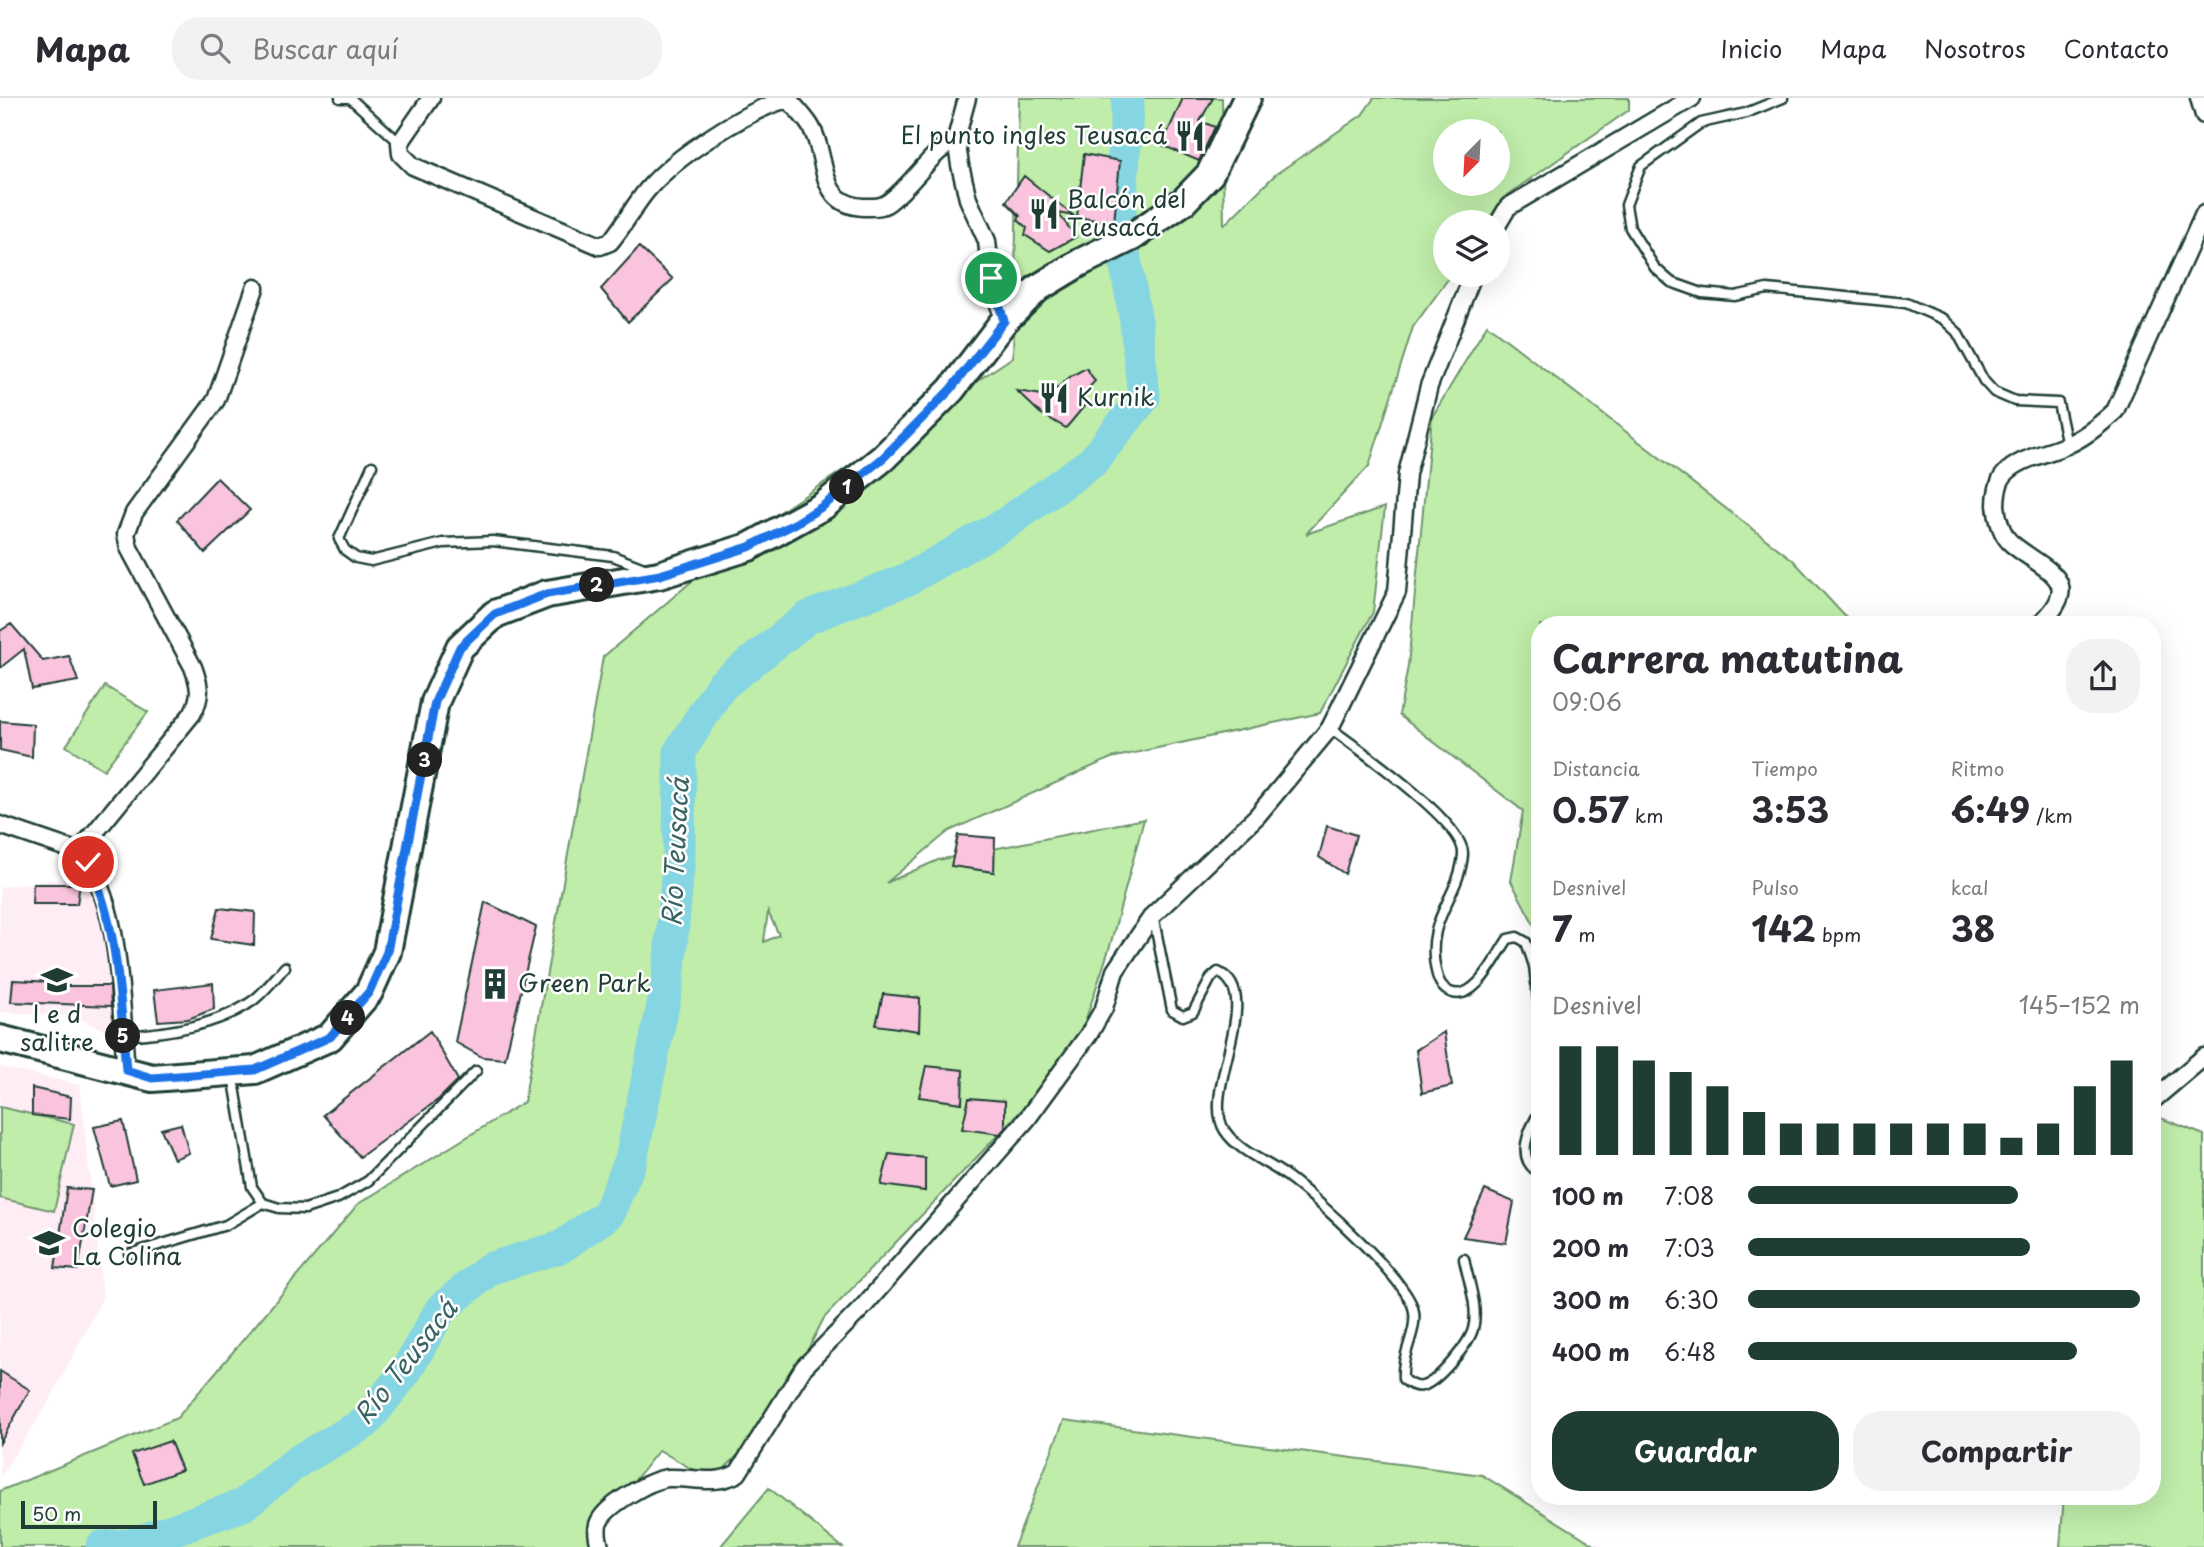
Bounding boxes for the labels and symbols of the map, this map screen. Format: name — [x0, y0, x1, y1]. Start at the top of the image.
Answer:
place label: El punto ingles Teusacá — [901, 116, 1167, 152]
restaurant icon: El punto ingles Teusacá — [1173, 119, 1207, 153]
north arrow — [1433, 119, 1510, 196]
place label: Balcón del Teusacá — [1067, 180, 1186, 244]
restaurant icon: Balcón del Teusacá — [1027, 197, 1061, 231]
pin — [961, 248, 1021, 308]
place label: Kurnik — [1077, 378, 1155, 414]
restaurant icon: Kurnik — [1037, 381, 1071, 415]
pin: 1 — [830, 470, 864, 504]
pin: 2 — [580, 568, 614, 602]
pin: 3 — [408, 742, 442, 778]
water label: Río Teusacá — [651, 776, 698, 927]
pin — [58, 832, 118, 892]
school or university icon: I e d salitre — [40, 963, 74, 997]
place label: Green Park — [518, 964, 651, 1000]
building icon: Green Park — [478, 967, 512, 1001]
place label: I e d salitre — [20, 995, 94, 1059]
pin: 4 — [330, 1000, 366, 1035]
pin: 5 — [106, 1018, 140, 1054]
place label: Colegio La Colina — [72, 1209, 181, 1273]
school or university icon: Colegio La Colina — [32, 1226, 66, 1260]
water label: Río Teusacá — [344, 1290, 466, 1432]
scale bar — [21, 1498, 158, 1530]

